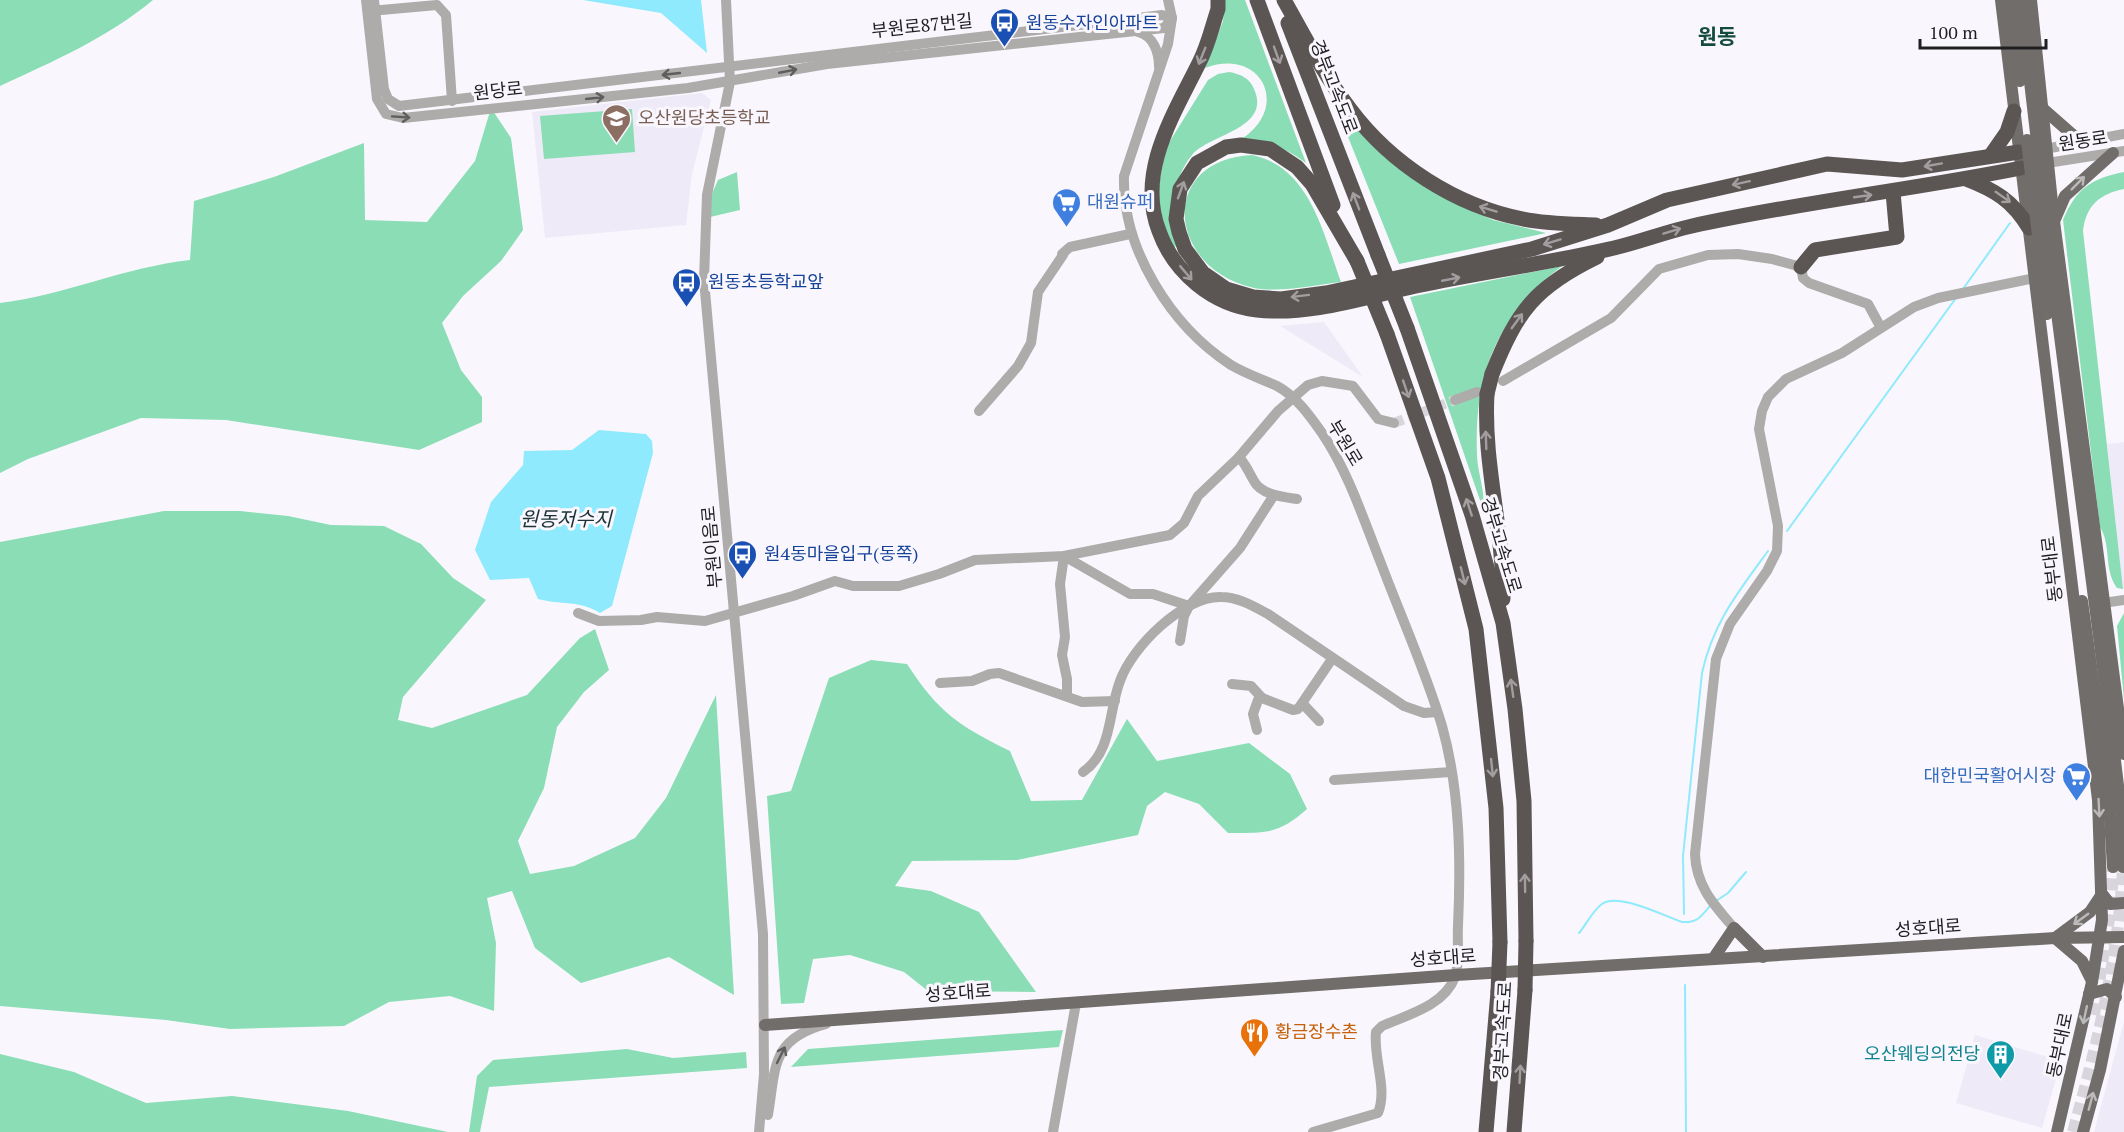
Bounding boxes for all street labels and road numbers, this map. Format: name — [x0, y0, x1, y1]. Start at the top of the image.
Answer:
street label: 부원로87번길 — [870, 8, 974, 42]
street label: 경부고속도로 — [1306, 36, 1364, 137]
street label: 원당로 — [472, 75, 524, 105]
street label: 원동로 — [2056, 124, 2109, 156]
street label: 부원로 — [1323, 415, 1369, 470]
street label: 경부고속도로 — [1476, 494, 1528, 596]
street label: 부원이음로 — [695, 505, 727, 589]
street label: 동부대로 — [2035, 535, 2067, 603]
street label: 성호대로 — [1894, 913, 1962, 941]
street label: 성호대로 — [1409, 943, 1477, 971]
street label: 성호대로 — [924, 978, 992, 1006]
street label: 경부고속도로 — [1487, 981, 1517, 1081]
street label: 동부대로 — [2040, 1010, 2078, 1080]

